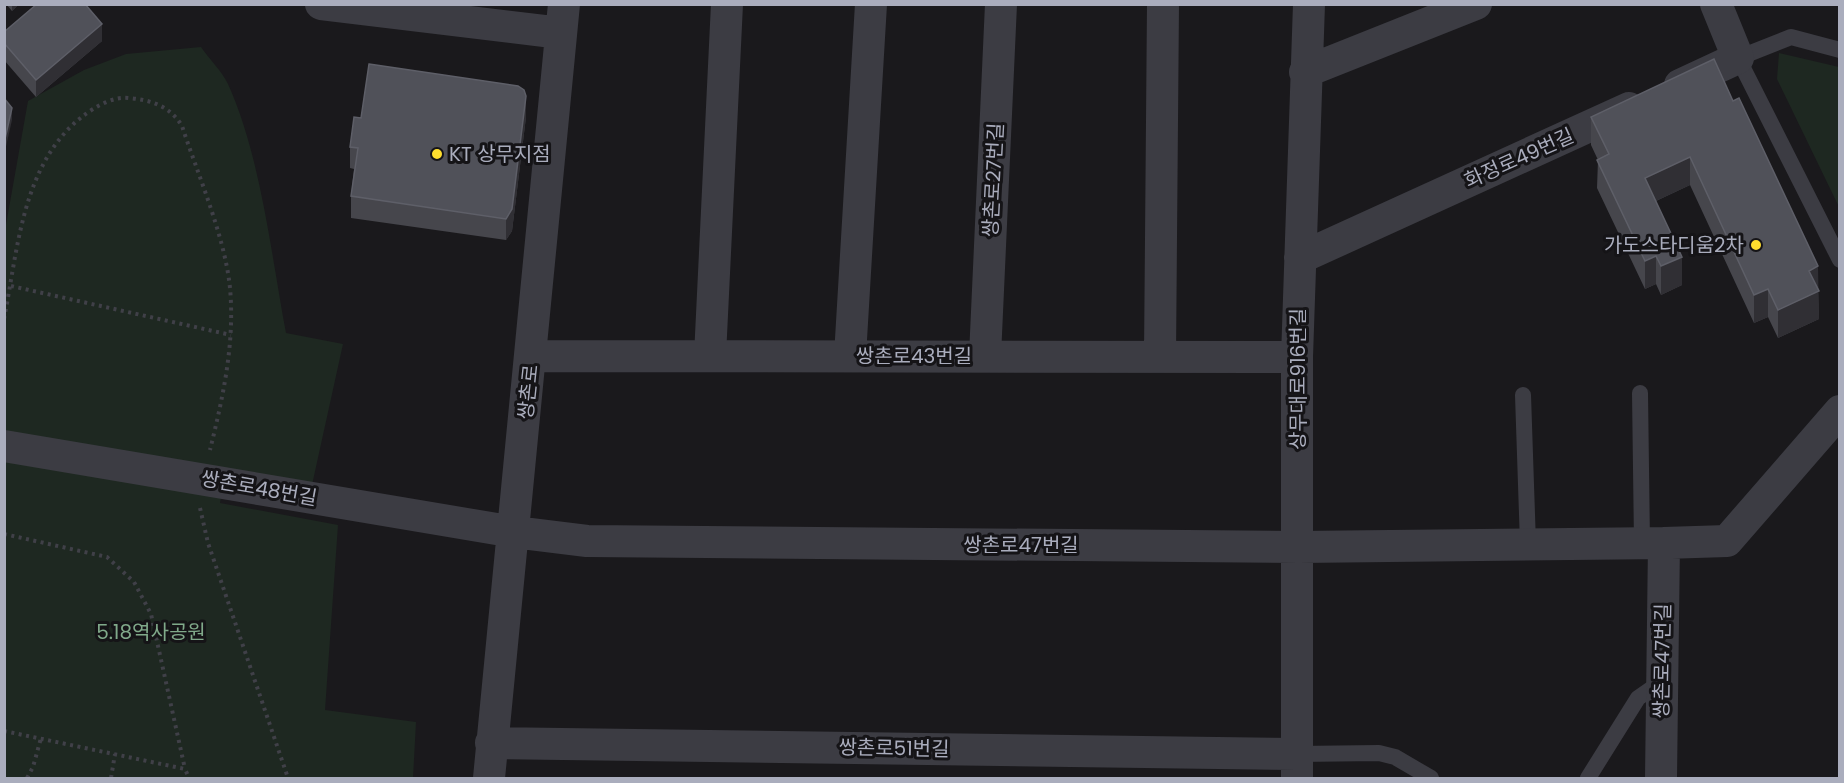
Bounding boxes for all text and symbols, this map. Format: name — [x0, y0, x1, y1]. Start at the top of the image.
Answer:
street label: 화정로49번길 — [1460, 121, 1578, 195]
street label: 쌍촌로27번길 — [976, 122, 1010, 238]
place label: KT 상무지점 — [449, 140, 551, 168]
marker: KT 상무지점 — [430, 147, 444, 161]
place label: 가도스타디움2차 — [1604, 231, 1744, 259]
marker: 가도스타디움2차 — [1749, 238, 1763, 252]
street label: 상무대로916번길 — [1284, 308, 1312, 450]
street label: 쌍촌로43번길 — [856, 342, 972, 370]
street label: 쌍촌로 — [511, 363, 545, 421]
street label: 쌍촌로48번길 — [199, 464, 319, 512]
street label: 쌍촌로47번길 — [963, 531, 1079, 559]
street label: 쌍촌로47번길 — [1647, 603, 1677, 719]
park label: 5.18역사공원 — [96, 618, 206, 646]
street label: 쌍촌로51번길 — [838, 733, 950, 763]

